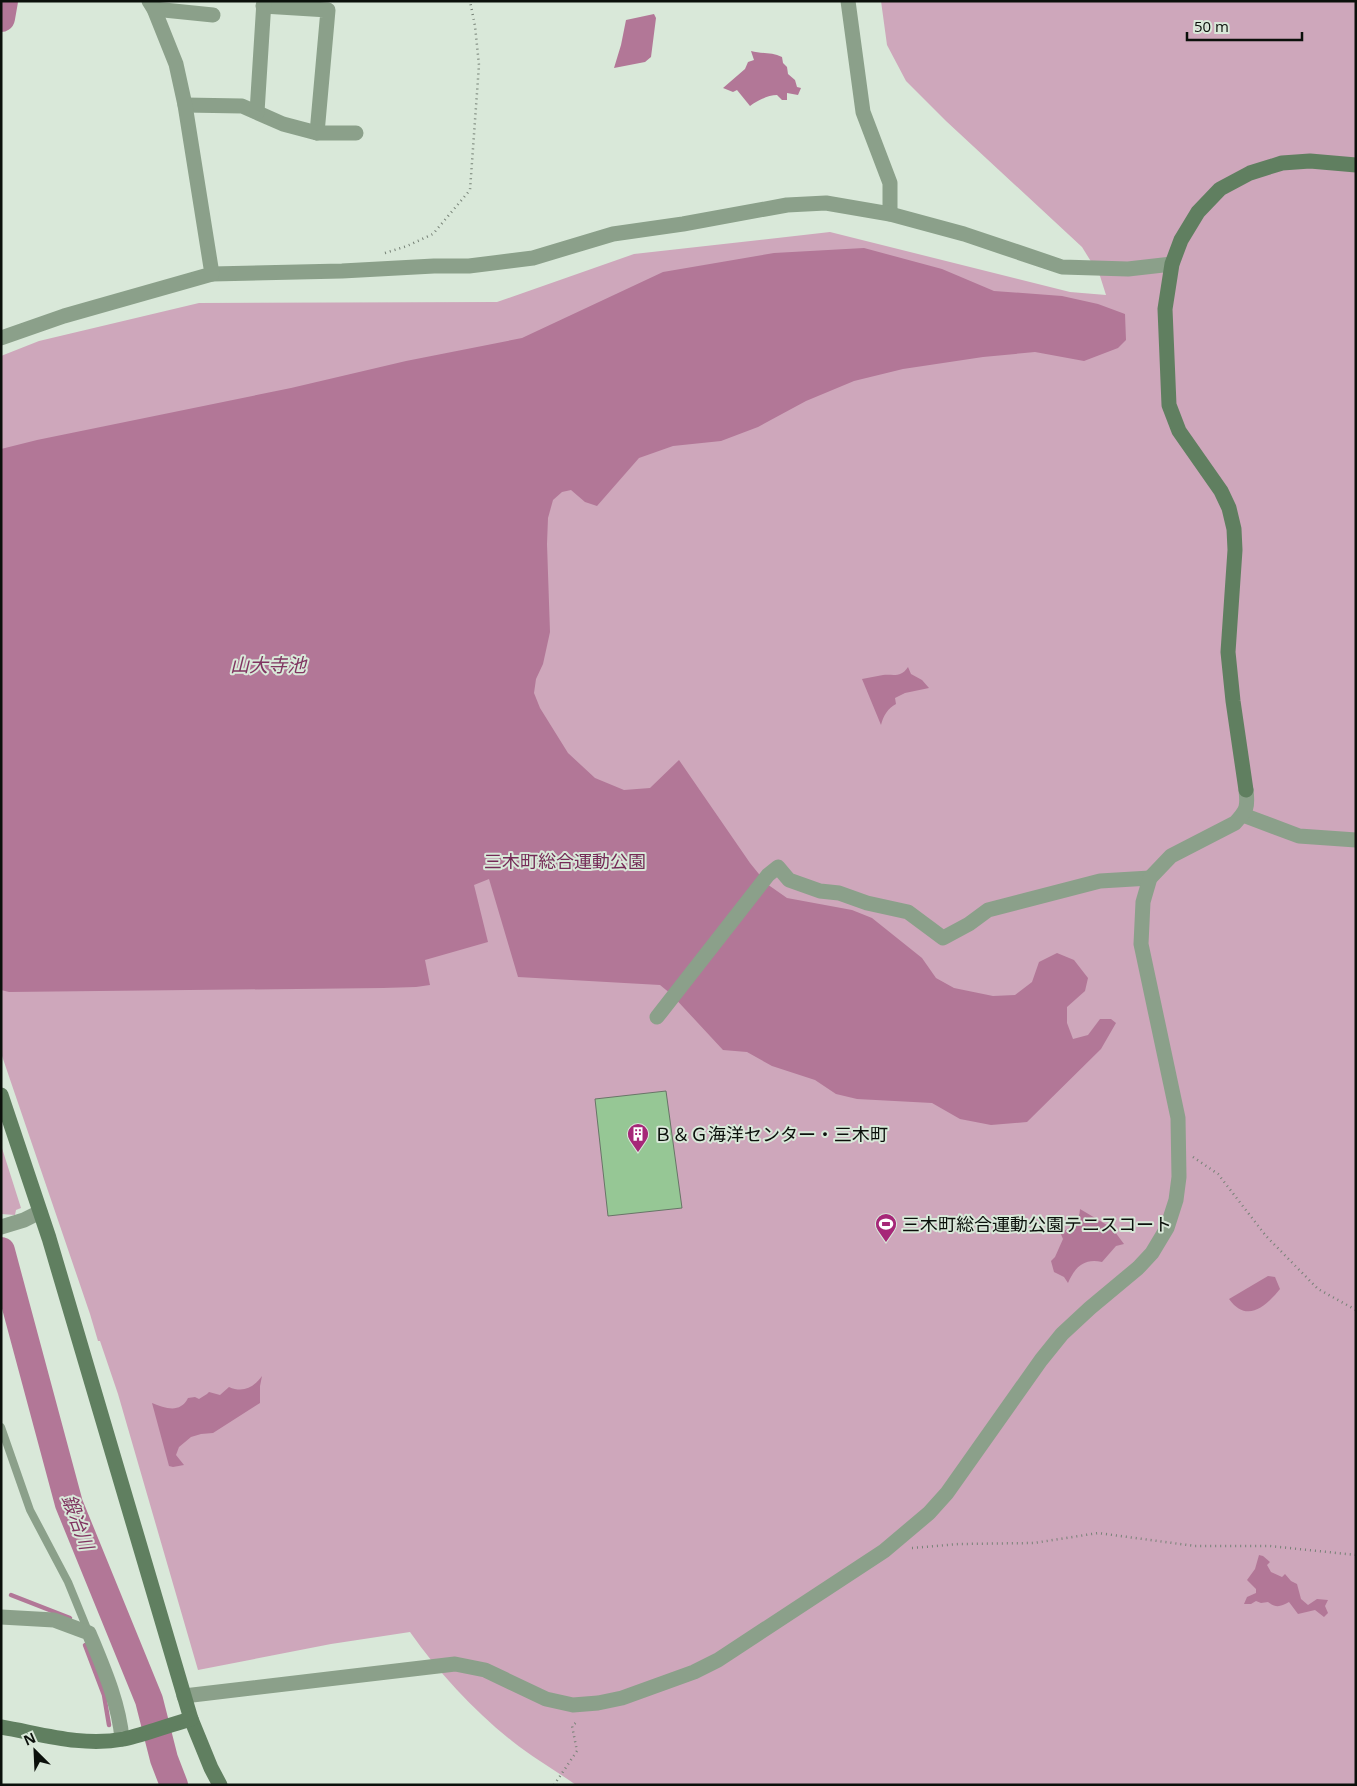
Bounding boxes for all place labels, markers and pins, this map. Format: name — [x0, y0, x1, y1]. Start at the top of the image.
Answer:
building icon: Ｂ＆Ｇ海洋センター・三木町 — [626, 1122, 650, 1153]
place label: Ｂ＆Ｇ海洋センター・三木町 — [654, 1122, 888, 1146]
sports icon: 三木町総合運動公園テニスコート — [874, 1212, 898, 1243]
place label: 三木町総合運動公園テニスコート — [902, 1212, 1172, 1236]

